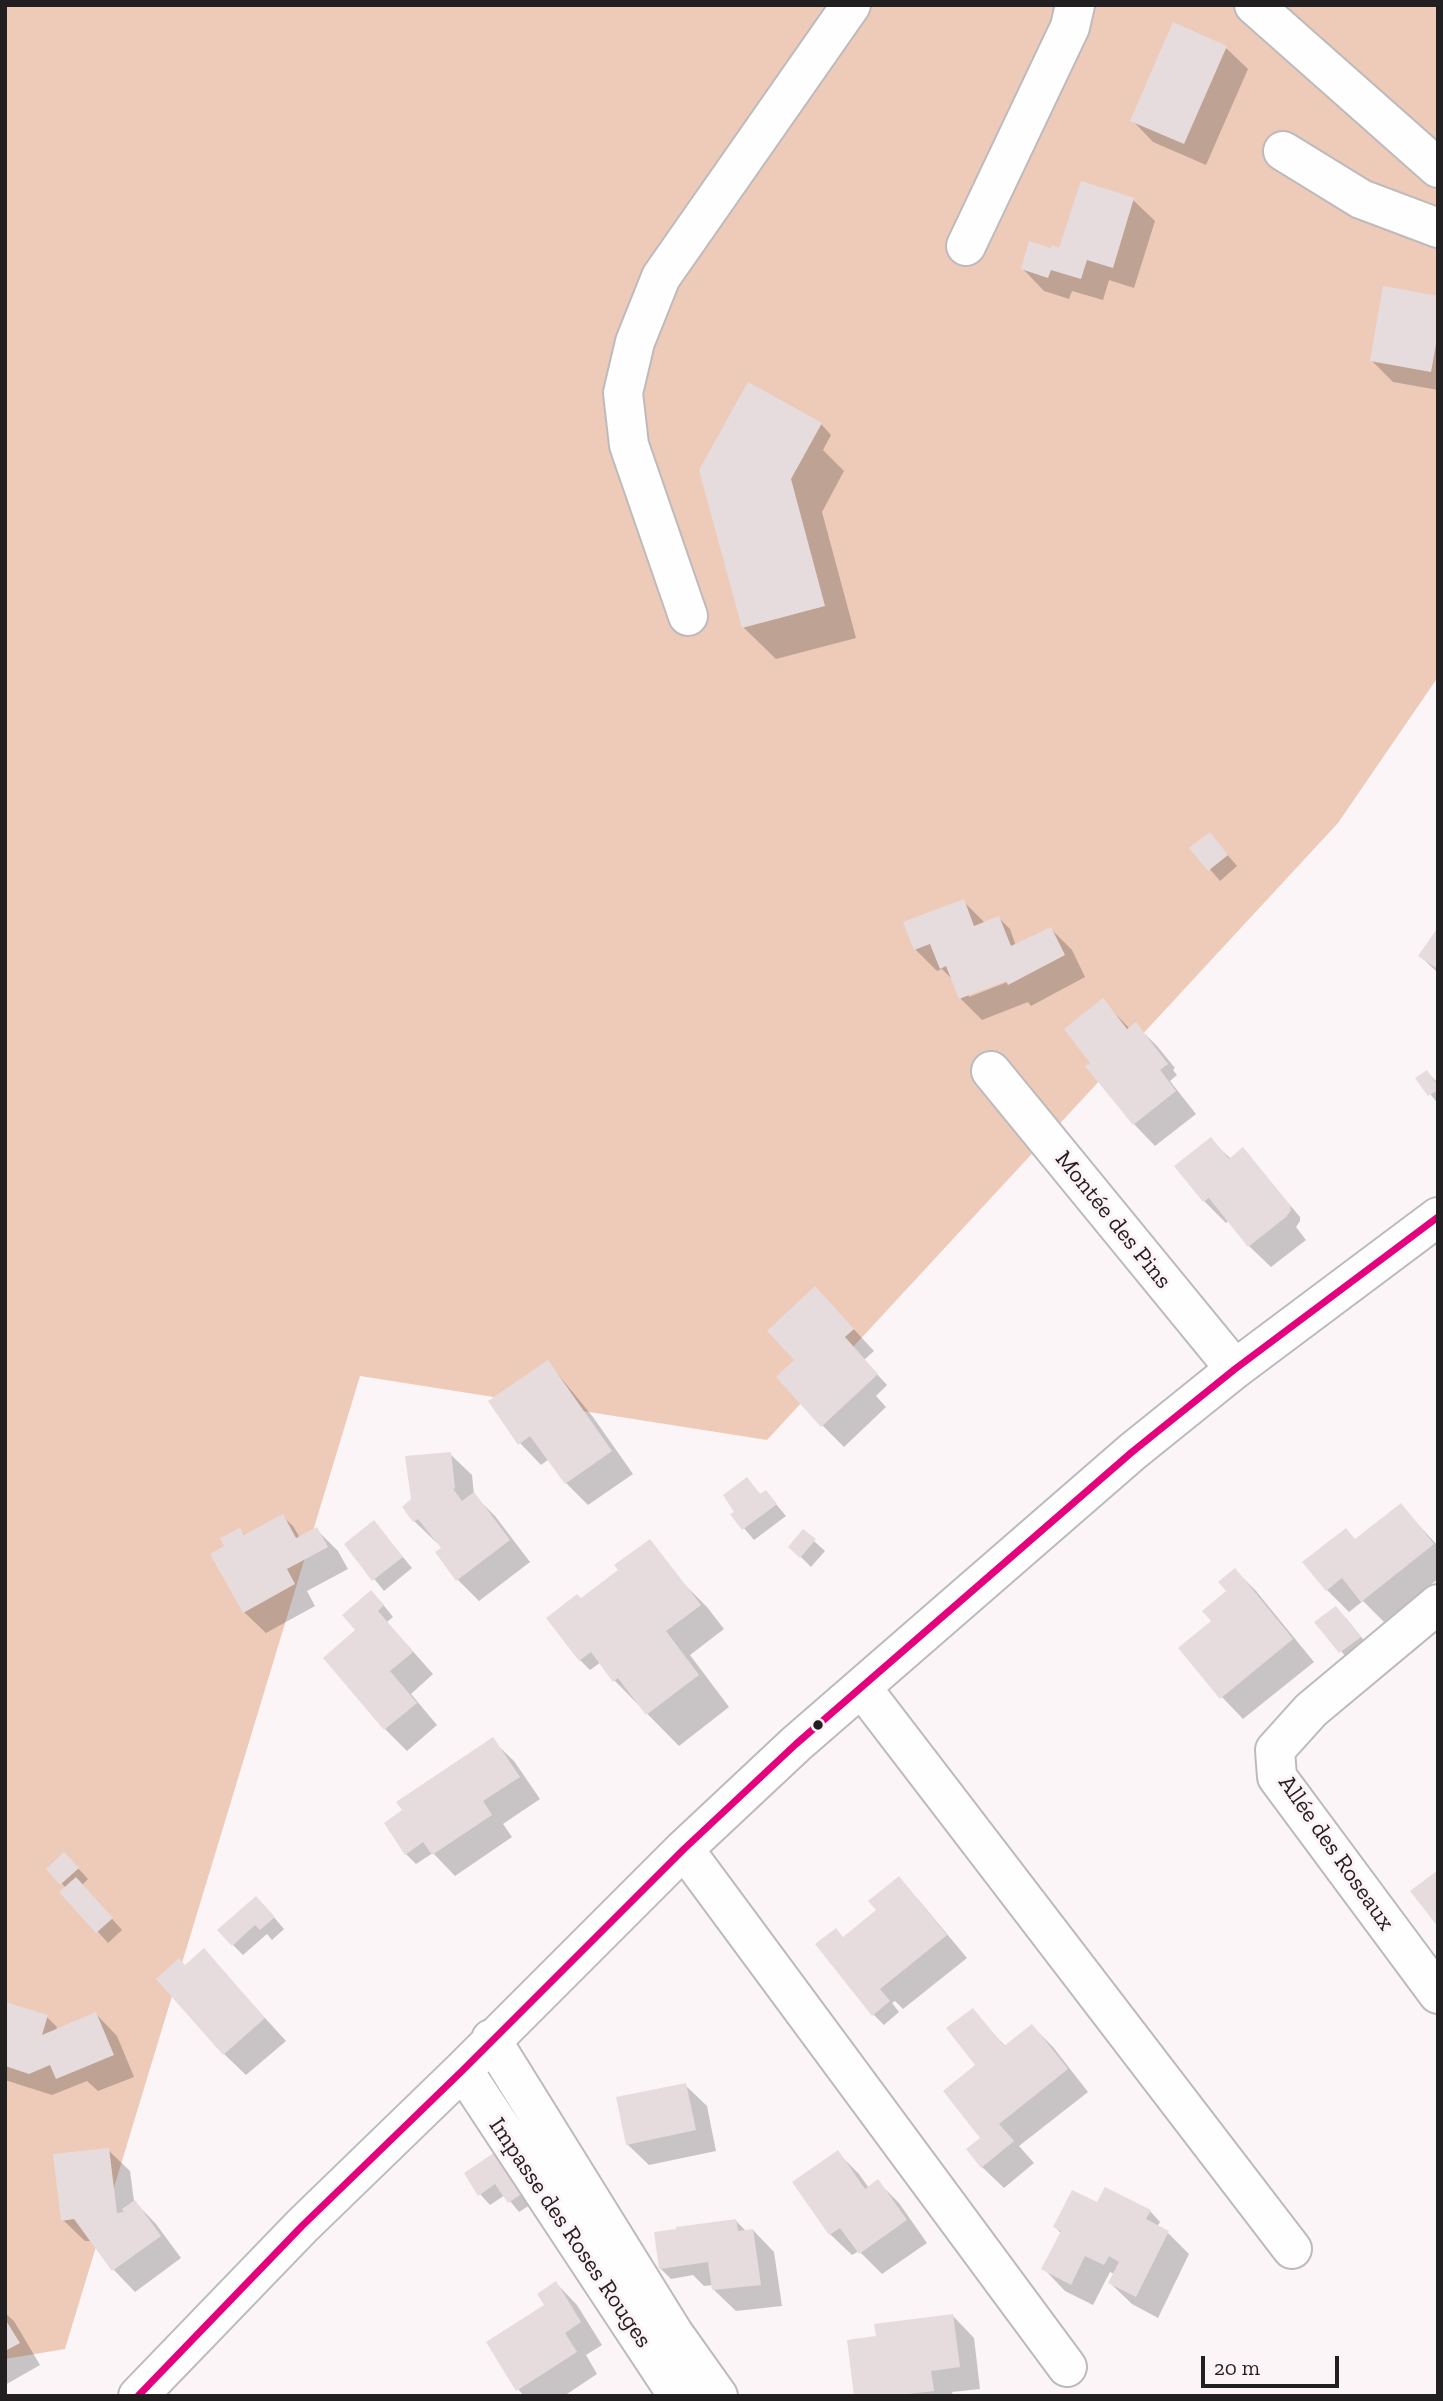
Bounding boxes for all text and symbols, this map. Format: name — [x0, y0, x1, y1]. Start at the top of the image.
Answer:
street label: Montée des Pins — [1049, 1145, 1177, 1295]
unlabelled marker — [811, 1718, 825, 1732]
street label: Allée des Roseaux — [1272, 1770, 1400, 1936]
street label: Impasse des Roses Rouges — [482, 2113, 658, 2353]
scale bar — [1205, 2342, 1343, 2386]
text: 20 m — [1214, 2355, 1260, 2380]

